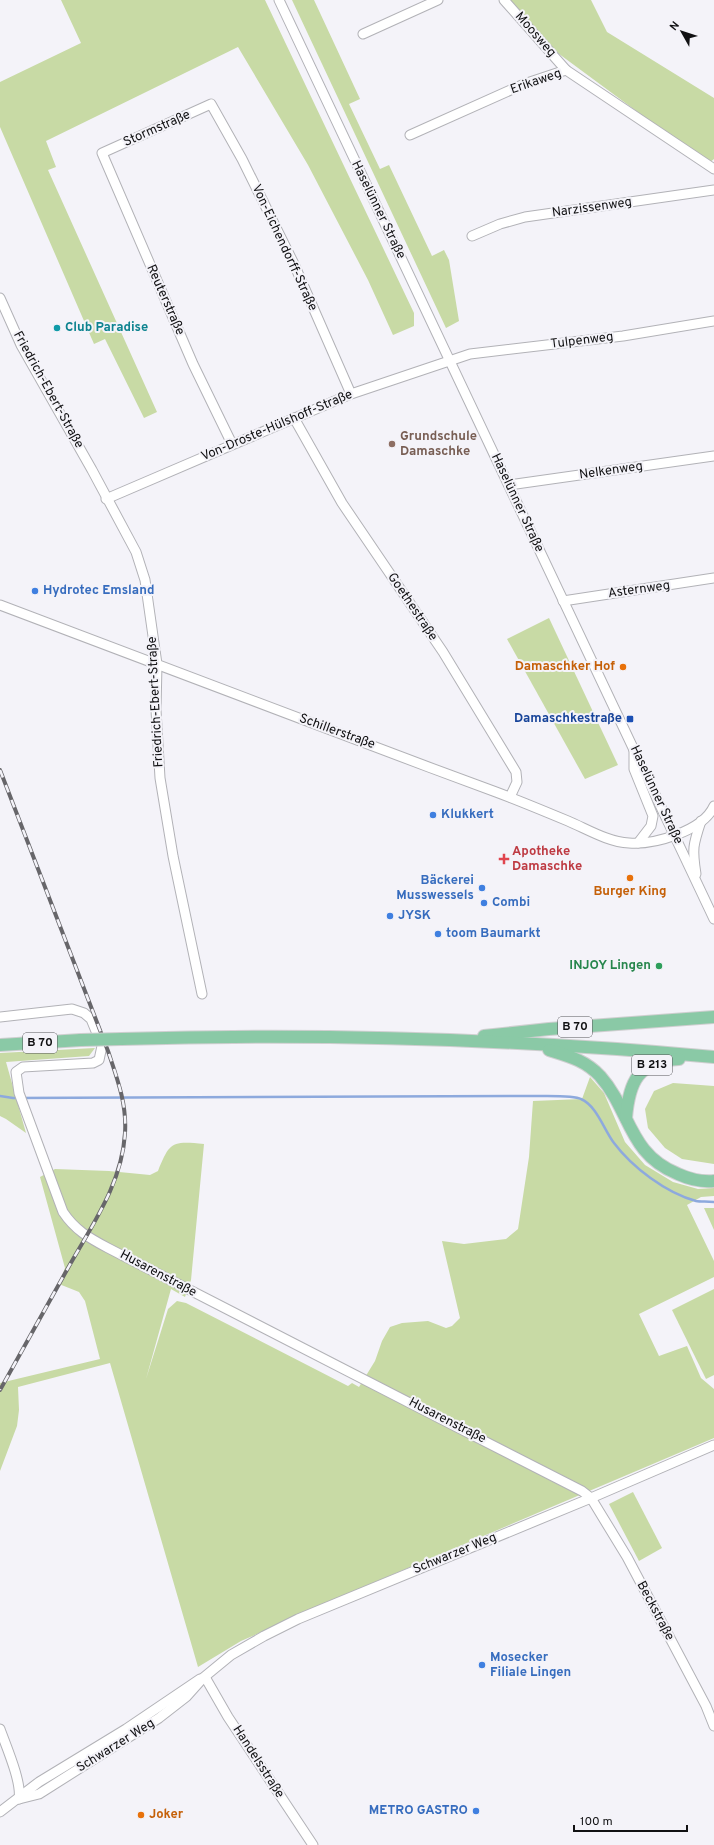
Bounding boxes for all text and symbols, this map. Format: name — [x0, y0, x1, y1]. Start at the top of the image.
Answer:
street label: Moosweg — [511, 9, 559, 61]
north arrow — [662, 12, 702, 52]
text: N — [667, 19, 683, 34]
street label: Erikaweg — [508, 66, 564, 98]
street label: Stormstraße — [121, 107, 193, 151]
street label: Haselünner Straße — [347, 158, 409, 262]
street label: Von-Eichendorff-Straße — [248, 182, 320, 314]
street label: Narzissenweg — [551, 194, 633, 222]
street label: Reuterstraße — [142, 262, 188, 338]
place label: Club Paradise — [65, 320, 148, 336]
marker: Club Paradise — [52, 323, 62, 333]
street label: Friedrich-Ebert-Straße — [9, 329, 87, 451]
street label: Tulpenweg — [550, 329, 614, 353]
street label: Von-Droste-Hülshoff-Straße — [199, 387, 355, 465]
place label: Grundschule Damaschke — [400, 429, 477, 460]
marker: Grundschule Damaschke — [387, 439, 397, 449]
street label: Haselünner Straße — [487, 451, 547, 555]
street label: Nelkenweg — [578, 459, 644, 483]
street label: Goethestraße — [383, 570, 441, 644]
street label: Asternweg — [607, 578, 671, 602]
place label: Hydrotec Emsland — [43, 583, 154, 599]
marker: Hydrotec Emsland — [30, 586, 40, 596]
street label: Friedrich-Ebert-Straße — [145, 636, 167, 768]
place label: Damaschker Hof — [515, 659, 615, 675]
marker: Damaschker Hof — [618, 662, 628, 672]
street label: Schillerstraße — [297, 711, 377, 753]
place label: Damaschkestraße — [514, 711, 622, 727]
marker: Damaschkestraße — [625, 714, 635, 724]
street label: Haselünner Straße — [626, 743, 686, 847]
place label: Klukkert — [441, 807, 494, 823]
marker: Klukkert — [428, 810, 438, 820]
place label: Apotheke Damaschke — [512, 844, 582, 875]
marker: Apotheke Damaschke — [499, 854, 509, 864]
place label: Bäckerei Musswessels — [396, 873, 474, 904]
marker: Burger King — [625, 873, 635, 883]
marker: Bäckerei Musswessels — [477, 883, 487, 893]
place label: Burger King — [593, 884, 667, 900]
place label: Combi — [492, 895, 530, 911]
marker: Combi — [479, 898, 489, 908]
place label: JYSK — [398, 908, 431, 924]
marker: JYSK — [385, 911, 395, 921]
place label: toom Baumarkt — [446, 926, 541, 942]
marker: toom Baumarkt — [433, 929, 443, 939]
place label: INJOY Lingen — [569, 958, 651, 974]
marker: INJOY Lingen — [654, 961, 664, 971]
road number: B 70 — [558, 1017, 592, 1037]
road number: B 70 — [23, 1033, 57, 1053]
road number: B 213 — [632, 1055, 672, 1075]
street label: Husarenstraße — [117, 1247, 199, 1301]
street label: Husarenstraße — [406, 1395, 488, 1447]
street label: Schwarzer Weg — [411, 1530, 499, 1578]
street label: Beckstraße — [633, 1578, 677, 1644]
place label: Mosecker Filiale Lingen — [490, 1650, 571, 1681]
marker: Mosecker Filiale Lingen — [477, 1660, 487, 1670]
street label: Schwarzer Weg — [74, 1716, 158, 1776]
street label: Handelsstraße — [229, 1723, 287, 1801]
place label: METRO GASTRO — [369, 1803, 468, 1819]
marker: METRO GASTRO — [471, 1806, 481, 1816]
place label: Joker — [149, 1807, 184, 1823]
scale bar — [574, 1807, 687, 1833]
marker: Joker — [136, 1810, 146, 1820]
text: 100 m — [580, 1814, 613, 1830]

